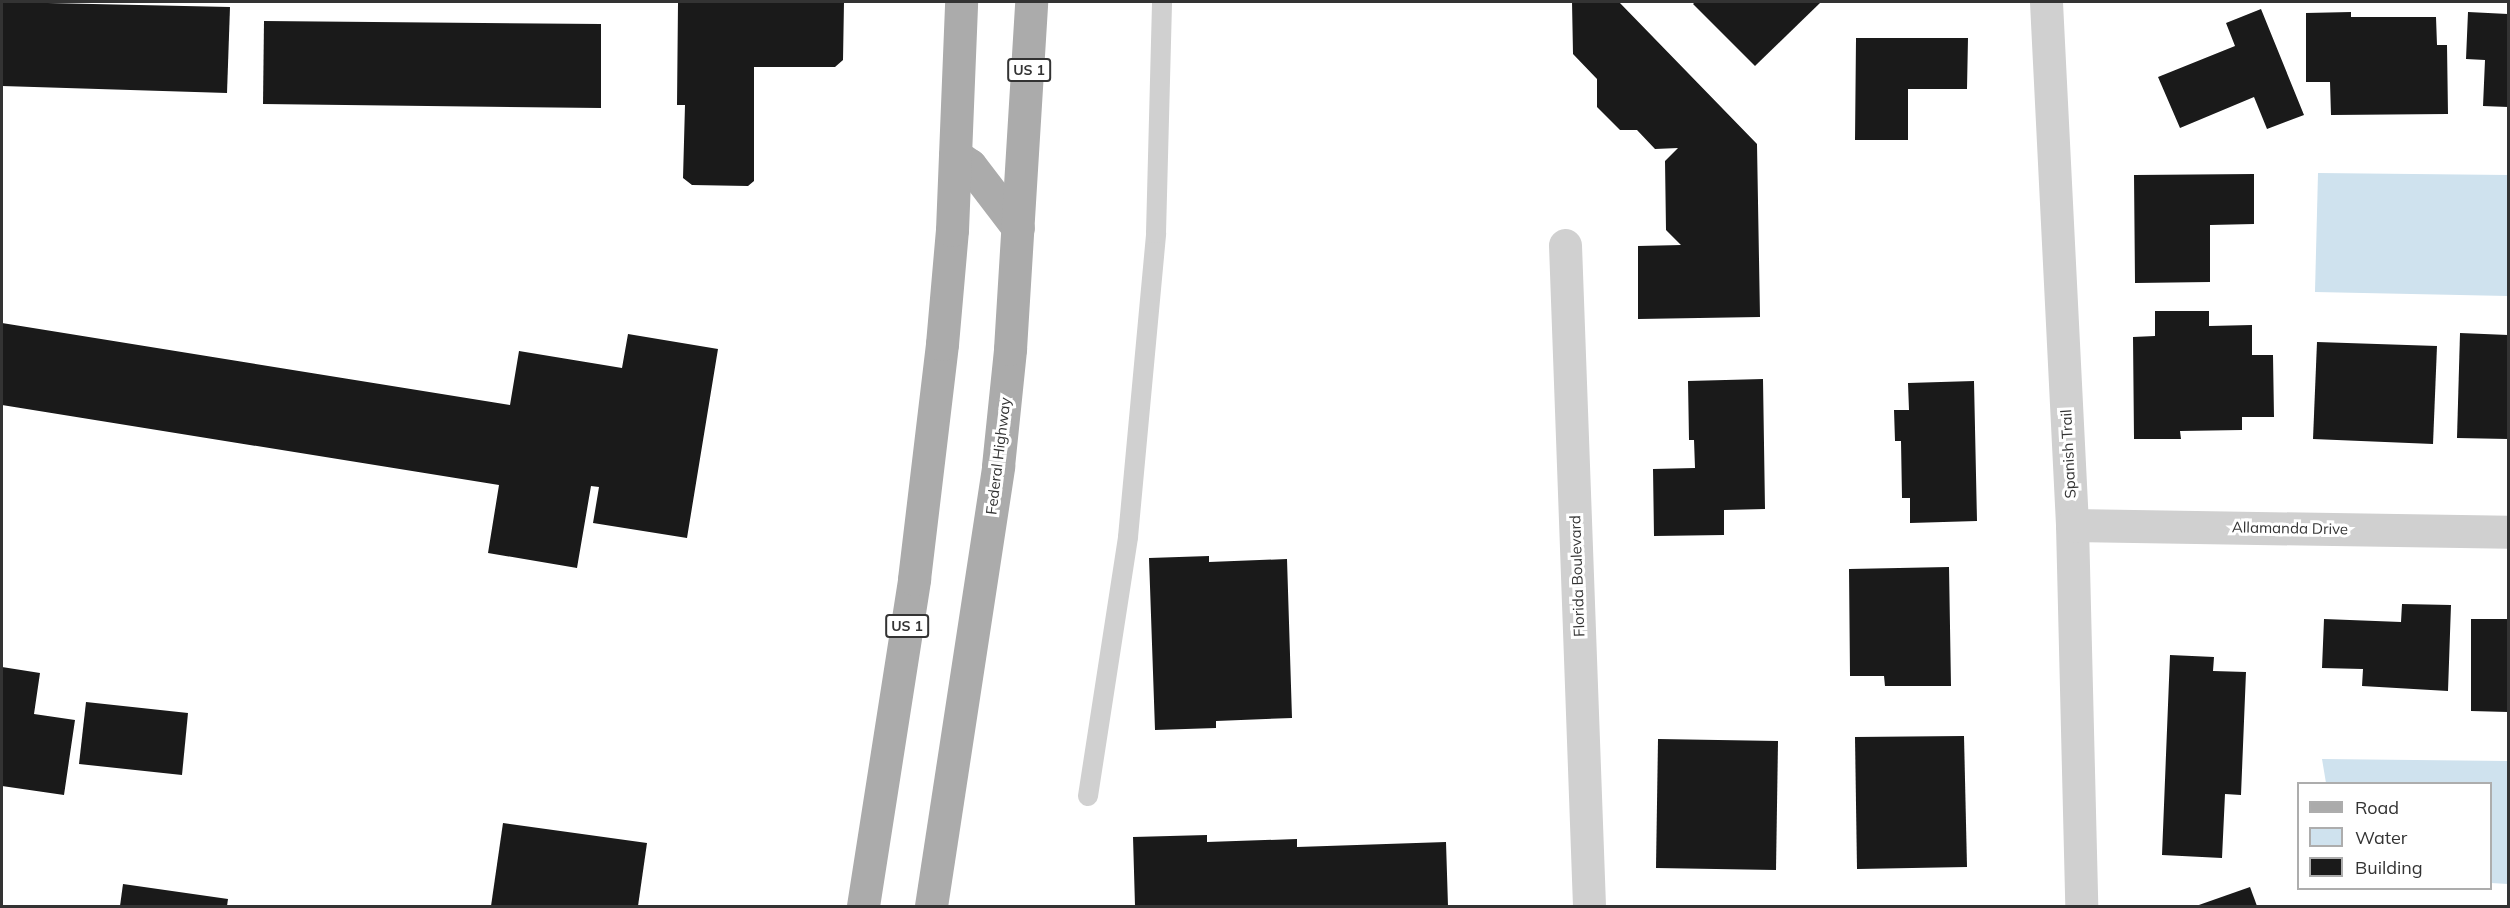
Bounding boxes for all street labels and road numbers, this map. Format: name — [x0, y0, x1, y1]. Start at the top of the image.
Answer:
road number: US 1 — [1006, 59, 1052, 81]
street label: Federal Highway — [982, 396, 1014, 516]
street label: Spanish Trail — [2057, 409, 2079, 499]
street label: Florida Boulevard — [1566, 515, 1588, 637]
street label: Allamanda Drive — [2232, 518, 2348, 538]
road number: US 1 — [884, 615, 930, 637]

